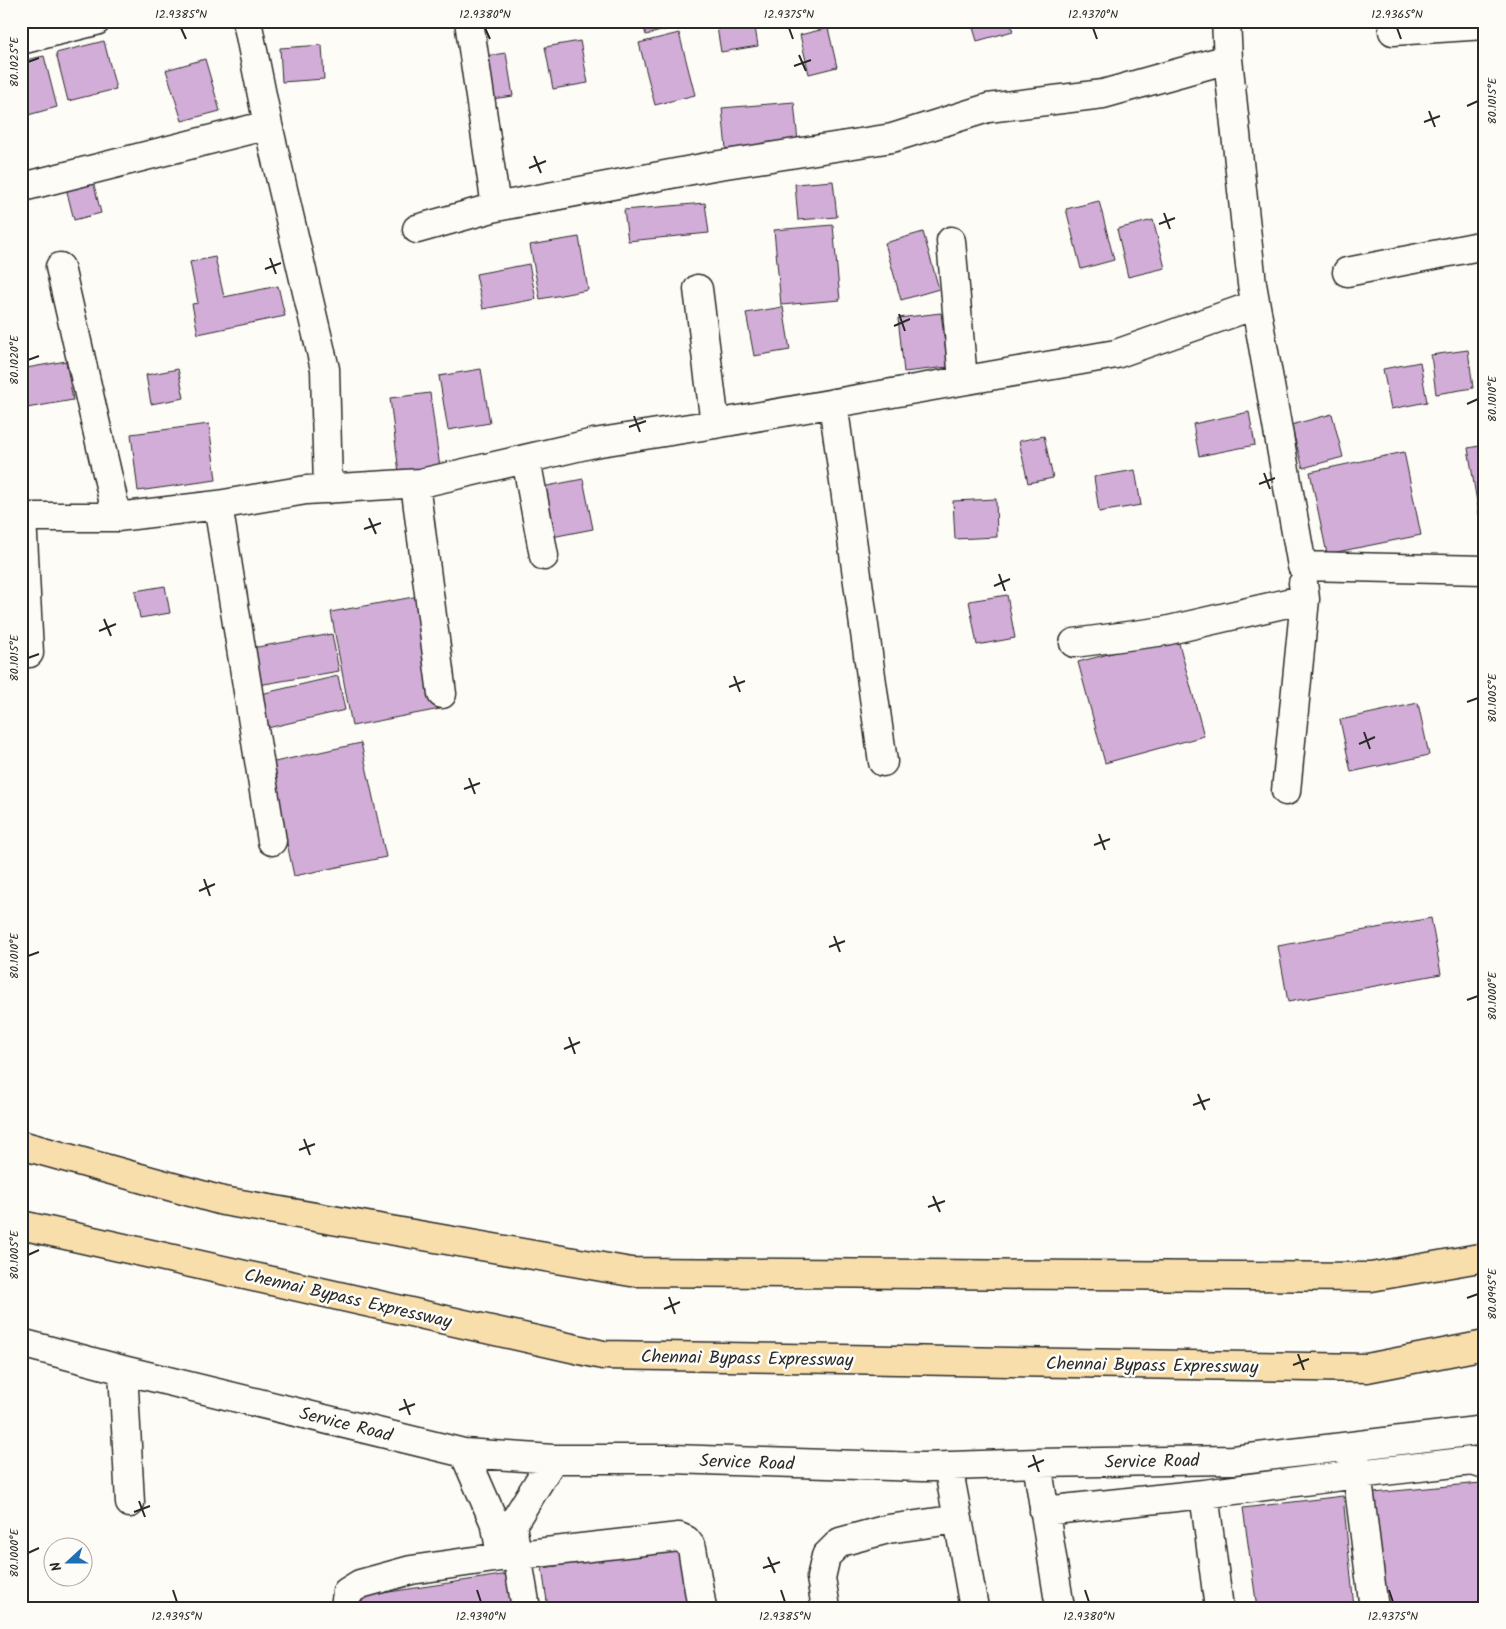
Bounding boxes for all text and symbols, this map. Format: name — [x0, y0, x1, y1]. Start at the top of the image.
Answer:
text: 12.9385°N — [155, 5, 207, 24]
text: 12.9380°N — [459, 5, 511, 24]
text: 12.9375°N — [764, 5, 814, 24]
text: 12.9370°N — [1068, 5, 1118, 24]
text: 12.9365°N — [1371, 5, 1423, 24]
text: 80.1025°E — [5, 36, 24, 87]
text: 80.1015°E — [1483, 76, 1502, 125]
text: 80.1020°E — [5, 334, 24, 385]
text: 80.1010°E — [1483, 375, 1502, 422]
text: 80.1015°E — [5, 633, 24, 682]
text: 80.1005°E — [1483, 672, 1502, 723]
text: 80.1010°E — [5, 932, 24, 979]
text: 80.1000°E — [1483, 971, 1502, 1020]
text: 80.1005°E — [5, 1229, 24, 1280]
street label: Chennai Bypass Expressway — [241, 1261, 455, 1338]
text: 80.0995°E — [1483, 1267, 1502, 1320]
street label: Chennai Bypass Expressway — [641, 1343, 854, 1376]
street label: Chennai Bypass Expressway — [1046, 1350, 1259, 1383]
street label: Service Road — [296, 1400, 396, 1451]
street label: Service Road — [699, 1447, 796, 1480]
street label: Service Road — [1104, 1447, 1201, 1478]
text: 80.1000°E — [5, 1528, 24, 1577]
north arrow — [42, 1536, 92, 1586]
text: N — [45, 1558, 69, 1574]
text: 12.9395°N — [152, 1607, 202, 1626]
text: 12.9390°N — [456, 1607, 506, 1626]
text: 12.9385°N — [759, 1607, 811, 1626]
text: 12.9380°N — [1063, 1607, 1115, 1626]
text: 12.9375°N — [1368, 1607, 1418, 1626]

